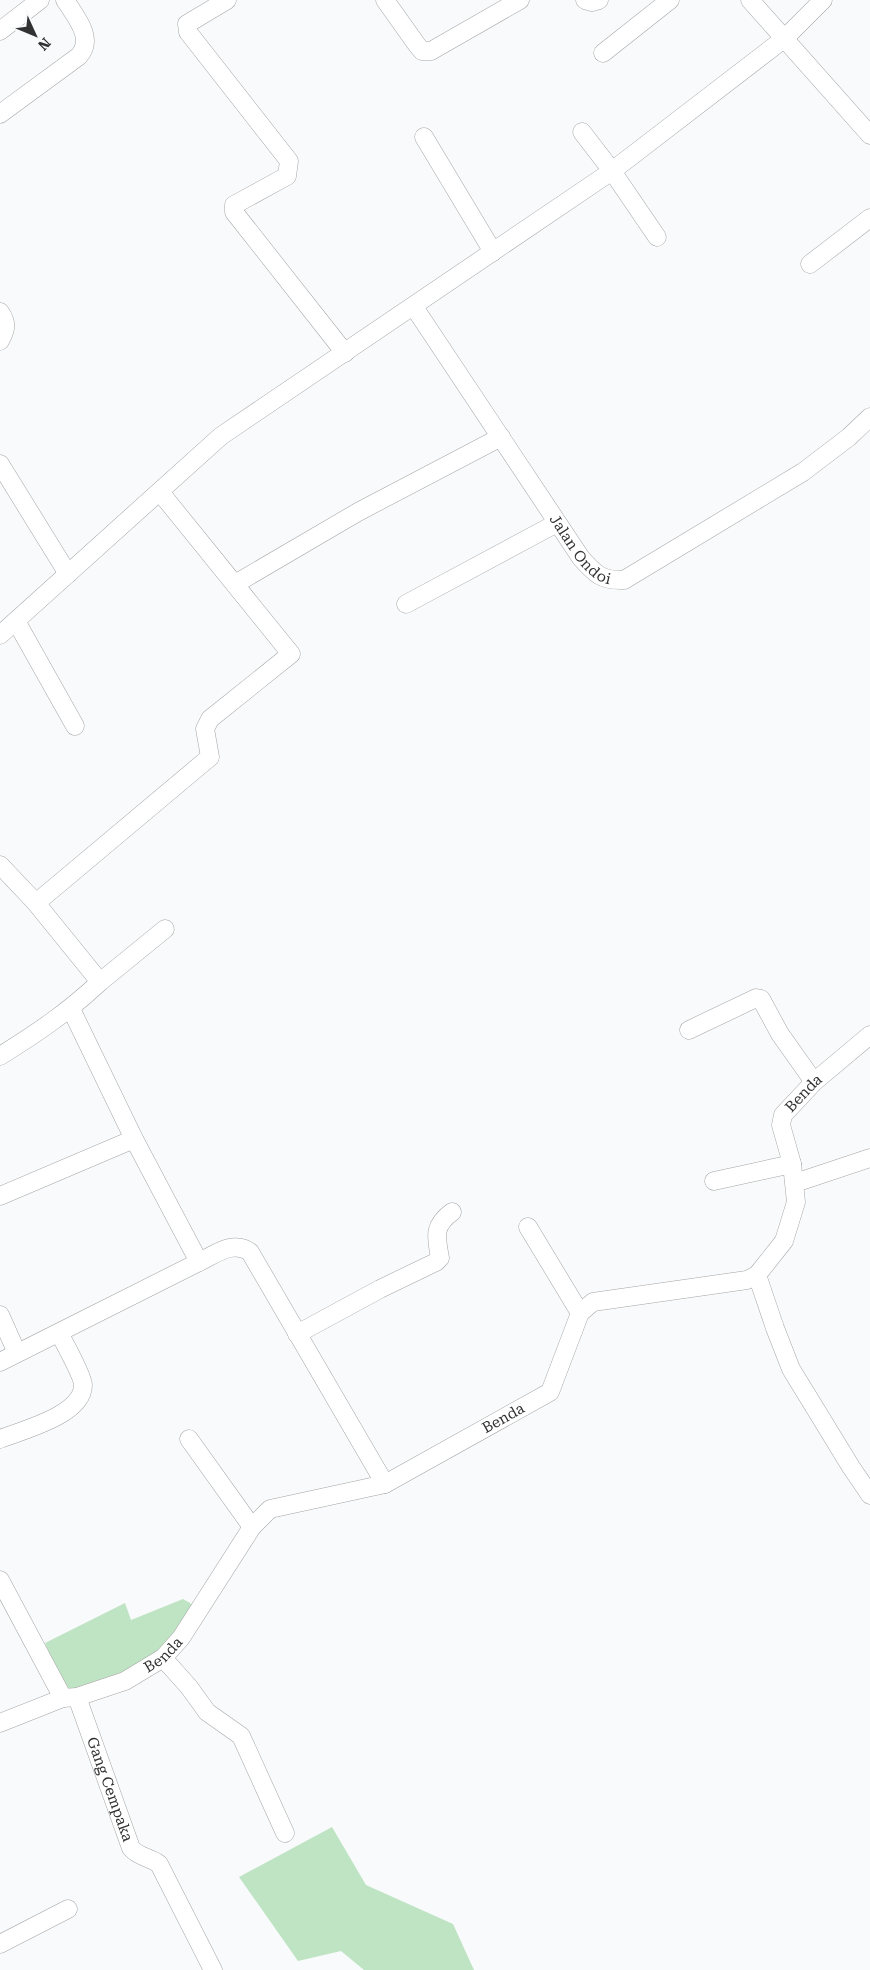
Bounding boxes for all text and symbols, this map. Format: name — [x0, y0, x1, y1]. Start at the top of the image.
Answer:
north arrow — [10, 10, 60, 60]
text: N — [35, 35, 54, 54]
street label: Jalan Ondoi — [546, 511, 613, 588]
street label: Benda — [781, 1070, 826, 1116]
street label: Benda — [479, 1399, 528, 1437]
street label: Benda — [141, 1633, 186, 1676]
street label: Gang Cempaka — [83, 1735, 137, 1844]

